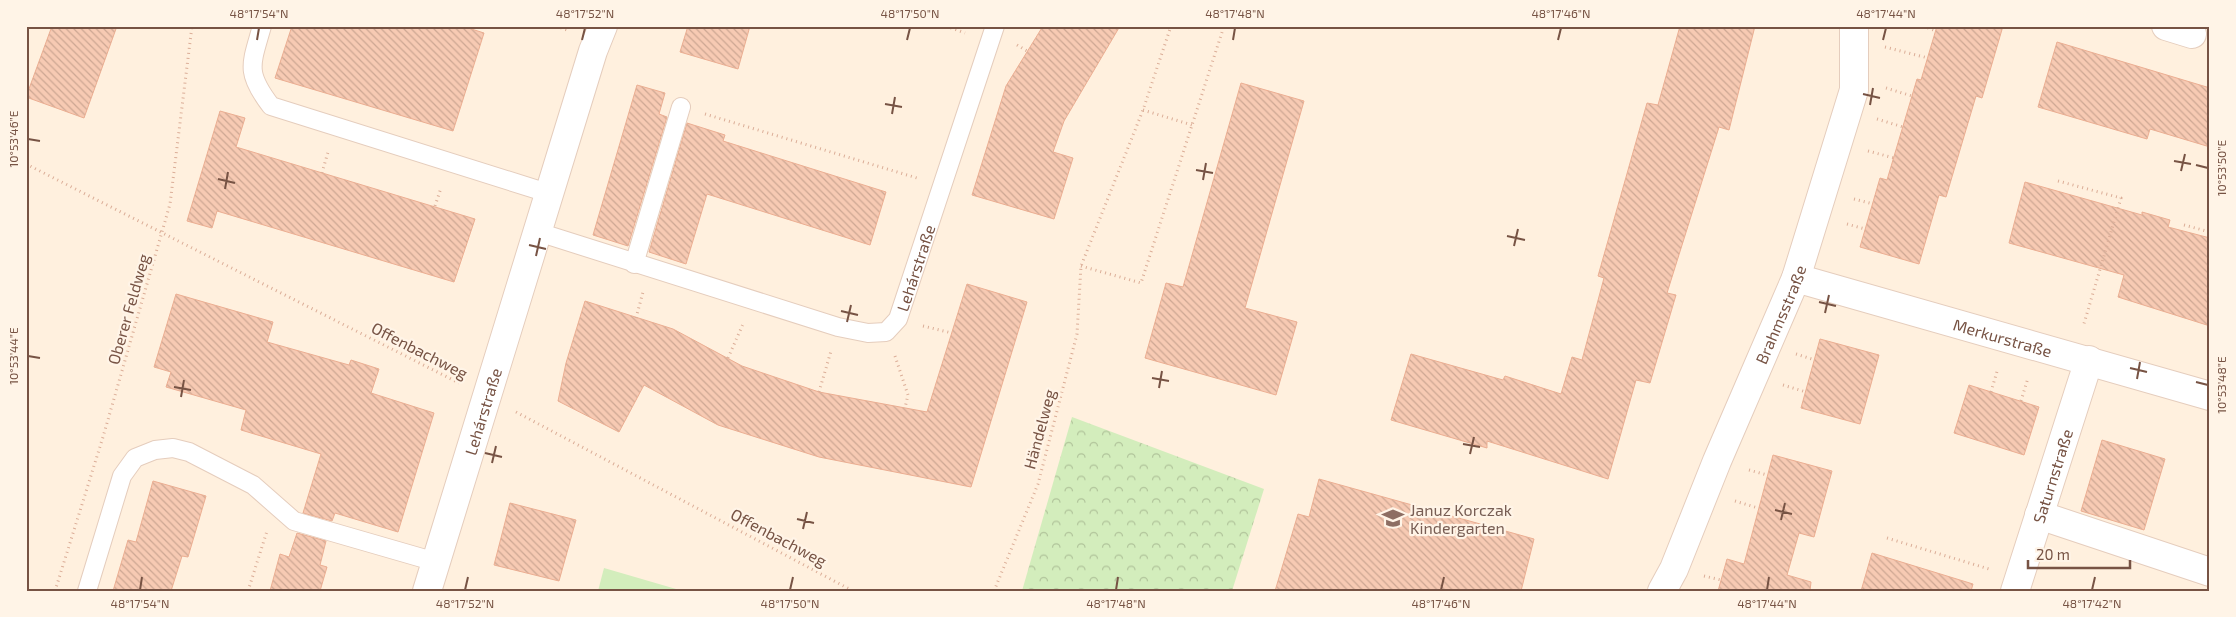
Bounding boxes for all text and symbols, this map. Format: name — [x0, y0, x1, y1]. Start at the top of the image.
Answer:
text: 48°17'54"N — [230, 6, 288, 20]
text: 48°17'52"N — [556, 6, 614, 20]
text: 48°17'50"N — [881, 6, 939, 20]
text: 48°17'48"N — [1205, 6, 1265, 20]
text: 48°17'46"N — [1531, 6, 1591, 20]
text: 48°17'44"N — [1856, 6, 1916, 20]
text: 10°53'46"E — [6, 110, 20, 167]
text: 10°53'50"E — [2214, 139, 2228, 196]
street label: Lehárstraße — [892, 222, 938, 314]
street label: Oberer Feldweg — [103, 251, 153, 367]
street label: Brahmsstraße — [1751, 263, 1809, 367]
street label: Merkurstraße — [1951, 314, 2054, 360]
street label: Offenbachweg — [369, 318, 471, 382]
text: 10°53'44"E — [6, 327, 20, 385]
text: 10°53'48"E — [2214, 356, 2228, 414]
street label: Lehárstraße — [460, 365, 505, 457]
street label: Händelweg — [1019, 387, 1059, 471]
street label: Saturnstraße — [2028, 426, 2076, 525]
place label: Januz Korczak Kindergarten — [1410, 500, 1512, 537]
street label: Offenbachweg — [728, 504, 830, 570]
school or university icon: Januz Korczak Kindergarten — [1380, 505, 1406, 531]
scale bar — [2028, 537, 2131, 569]
text: 20 m — [2036, 545, 2070, 563]
text: 48°17'54"N — [111, 596, 169, 610]
text: 48°17'52"N — [436, 596, 494, 610]
text: 48°17'50"N — [761, 596, 819, 610]
text: 48°17'48"N — [1086, 596, 1146, 610]
text: 48°17'46"N — [1411, 596, 1471, 610]
text: 48°17'44"N — [1737, 596, 1797, 610]
text: 48°17'42"N — [2062, 596, 2122, 610]

